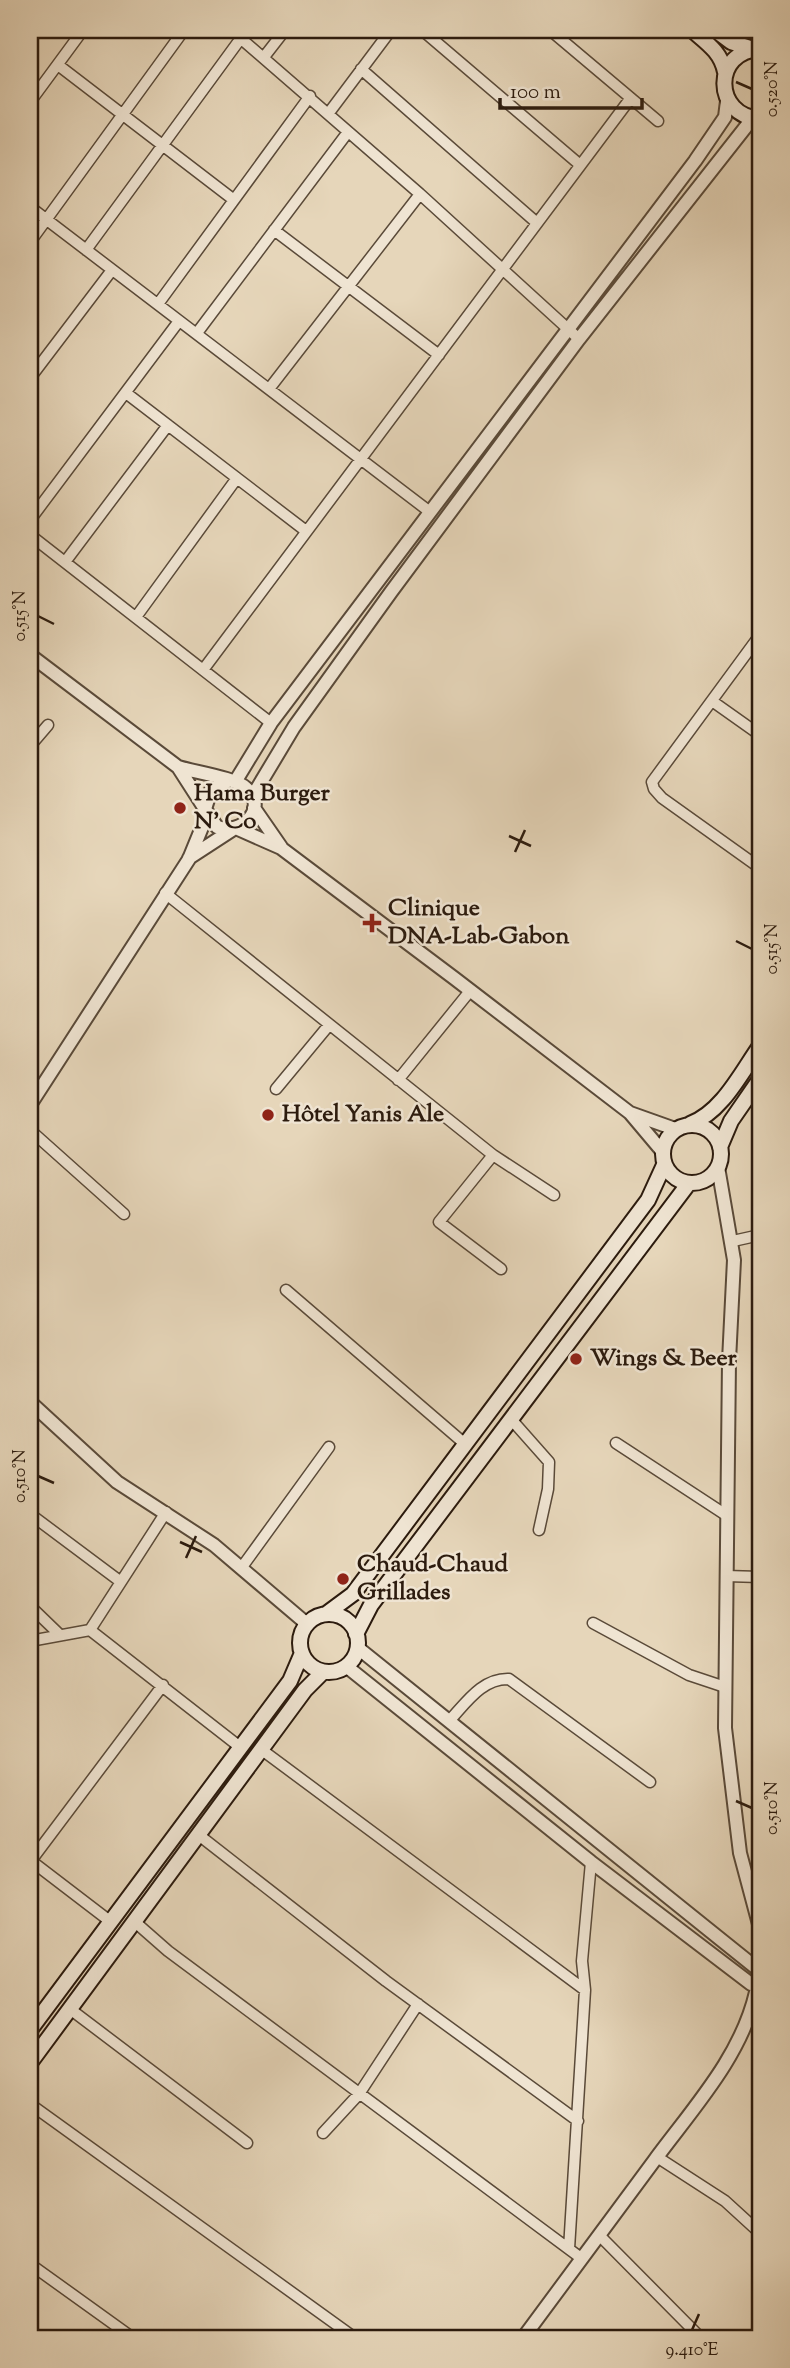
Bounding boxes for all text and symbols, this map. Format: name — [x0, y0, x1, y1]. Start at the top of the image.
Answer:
text: 0.520°N — [760, 61, 786, 117]
scale bar — [500, 66, 641, 110]
text: 100 m — [510, 78, 561, 108]
text: 0.515°N — [8, 590, 34, 642]
place label: Hama Burger N' Co — [194, 777, 331, 839]
marker: Hama Burger N' Co — [172, 800, 188, 816]
place label: Clinique DNA-Lab-Gabon — [388, 892, 570, 954]
marker: Clinique DNA-Lab-Gabon — [362, 913, 382, 933]
text: 0.515°N — [760, 923, 786, 975]
place label: Hôtel Yanis Ale — [282, 1098, 444, 1132]
marker: Hôtel Yanis Ale — [260, 1107, 276, 1123]
place label: Wings & Beer — [590, 1342, 738, 1376]
marker: Wings & Beer — [568, 1351, 584, 1367]
text: 0.510°N — [8, 1449, 34, 1503]
place label: Chaud-Chaud Grillades — [357, 1548, 508, 1610]
marker: Chaud-Chaud Grillades — [335, 1571, 351, 1587]
text: 0.510°N — [760, 1781, 786, 1835]
text: 9.410°E — [666, 2338, 719, 2364]

